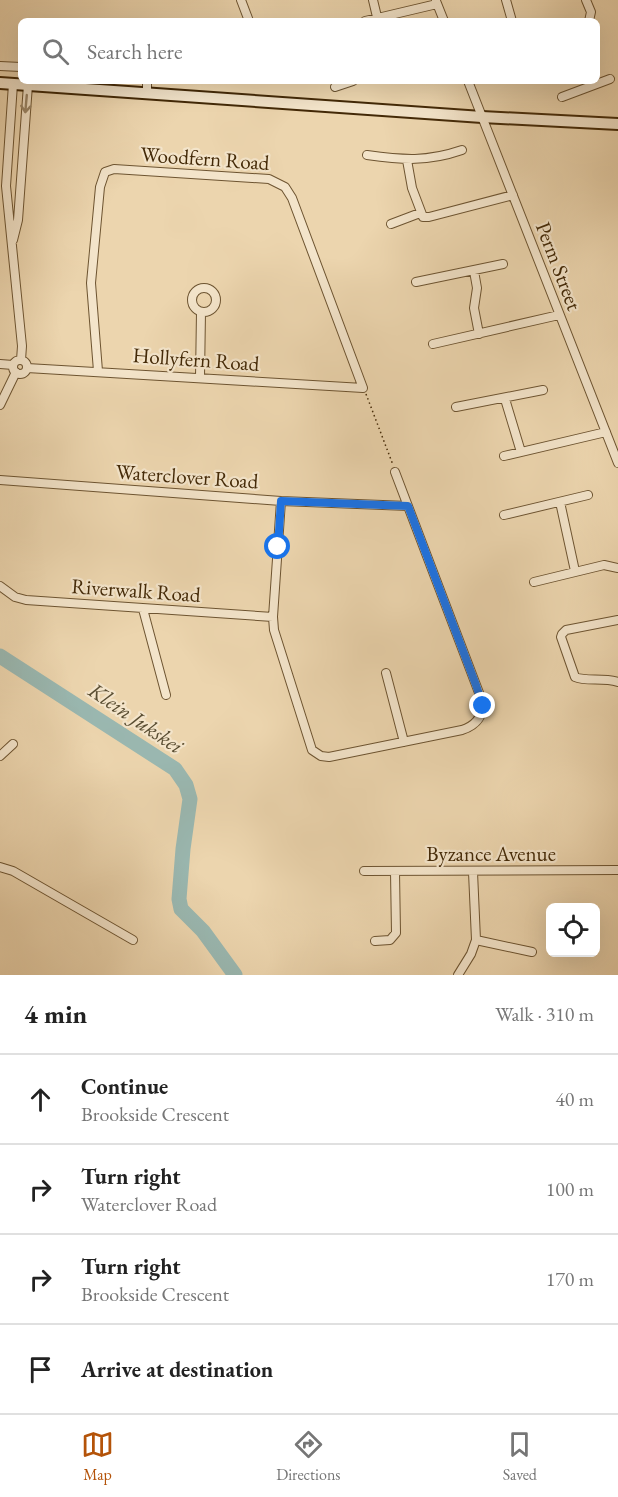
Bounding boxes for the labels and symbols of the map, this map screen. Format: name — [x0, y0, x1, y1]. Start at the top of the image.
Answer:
one-way arrow — [20, 94, 31, 114]
street label: Woodfern Road — [140, 140, 271, 176]
street label: Perm Street — [530, 218, 588, 314]
street label: Hollyfern Road — [132, 341, 261, 377]
street label: Waterclover Road — [115, 458, 260, 494]
route start — [264, 533, 290, 559]
street label: Riverwalk Road — [70, 572, 202, 608]
water label: Klein Jukskei — [82, 675, 190, 761]
route end — [469, 692, 495, 718]
street label: Byzance Avenue — [426, 840, 556, 867]

